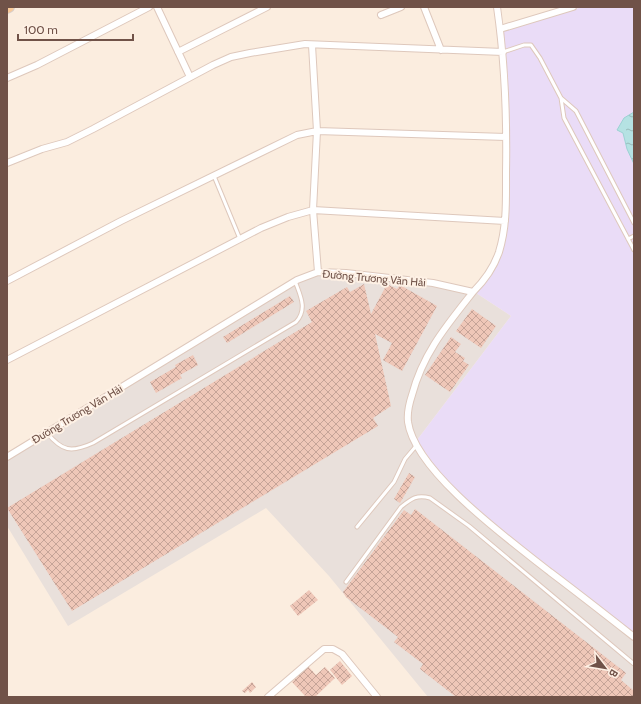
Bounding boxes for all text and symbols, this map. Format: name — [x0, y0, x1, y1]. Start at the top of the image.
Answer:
scale bar — [18, 16, 133, 42]
text: 100 m — [24, 22, 58, 37]
street label: Đường Trương Văn Hải — [322, 267, 426, 289]
street label: Đường Trương Văn Hải — [29, 381, 125, 447]
north arrow — [585, 648, 625, 688]
text: B — [606, 667, 621, 680]

